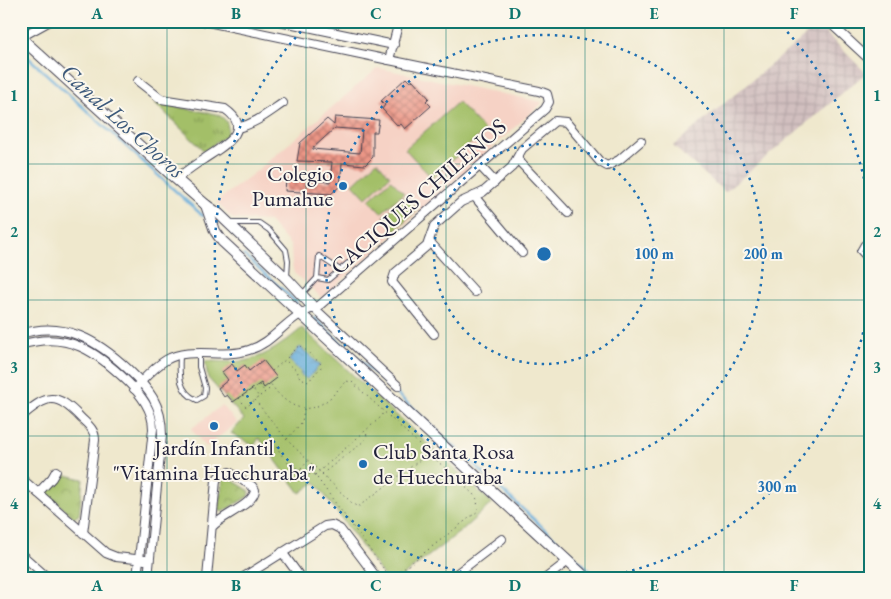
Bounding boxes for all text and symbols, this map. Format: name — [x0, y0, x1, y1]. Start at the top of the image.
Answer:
text: A — [90, 3, 103, 24]
text: B — [231, 3, 241, 24]
text: C — [370, 3, 382, 24]
text: D — [509, 3, 521, 24]
text: E — [649, 3, 659, 24]
text: F — [790, 3, 799, 24]
water label: Canal Los Choros — [54, 56, 192, 185]
text: 1 — [10, 85, 18, 106]
text: 1 — [873, 85, 881, 106]
street label: CACIQUES CHILENOS — [324, 112, 512, 281]
place label: Colegio Pumahue — [252, 159, 333, 213]
marker: Colegio Pumahue — [337, 180, 349, 192]
text: 2 — [10, 221, 19, 242]
text: 2 — [873, 221, 882, 242]
text: 100 m — [634, 244, 674, 263]
text: 200 m — [743, 244, 783, 263]
centre of rings — [535, 245, 553, 263]
text: 3 — [10, 357, 18, 378]
text: 3 — [873, 357, 881, 378]
marker: Jardín Infantil "Vitamina Huechuraba" — [208, 420, 220, 432]
place label: Jardín Infantil "Vitamina Huechuraba" — [113, 433, 315, 487]
place label: Club Santa Rosa de Huechuraba — [373, 437, 515, 491]
marker: Club Santa Rosa de Huechuraba — [357, 458, 369, 470]
text: 300 m — [757, 477, 797, 496]
text: 4 — [10, 493, 19, 514]
text: 4 — [873, 493, 882, 514]
text: A — [90, 575, 103, 596]
text: B — [231, 575, 241, 596]
text: C — [370, 575, 382, 596]
text: D — [509, 575, 521, 596]
text: E — [649, 575, 659, 596]
text: F — [790, 575, 799, 596]

